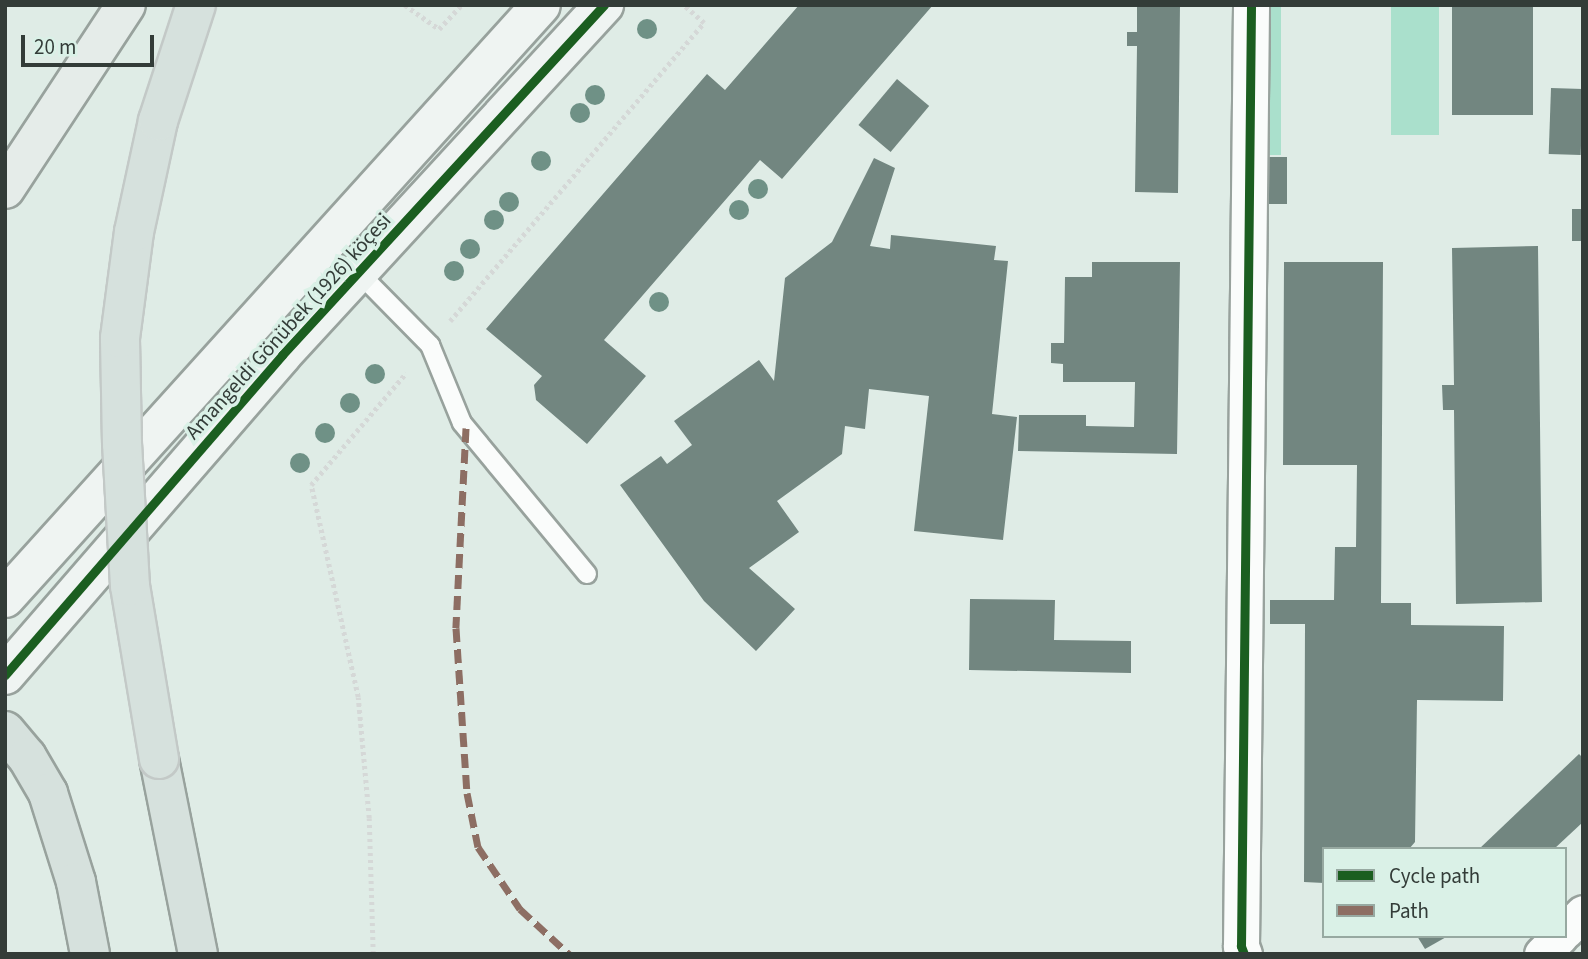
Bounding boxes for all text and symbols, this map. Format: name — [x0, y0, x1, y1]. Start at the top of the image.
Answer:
scale bar — [24, 21, 158, 65]
text: 20 m — [34, 32, 76, 62]
street label: Amangeldi Gönübek (1926) köçesi — [180, 208, 396, 444]
legend — [1322, 847, 1567, 938]
text: Cycle path — [1389, 861, 1480, 891]
text: Path — [1389, 896, 1429, 926]

